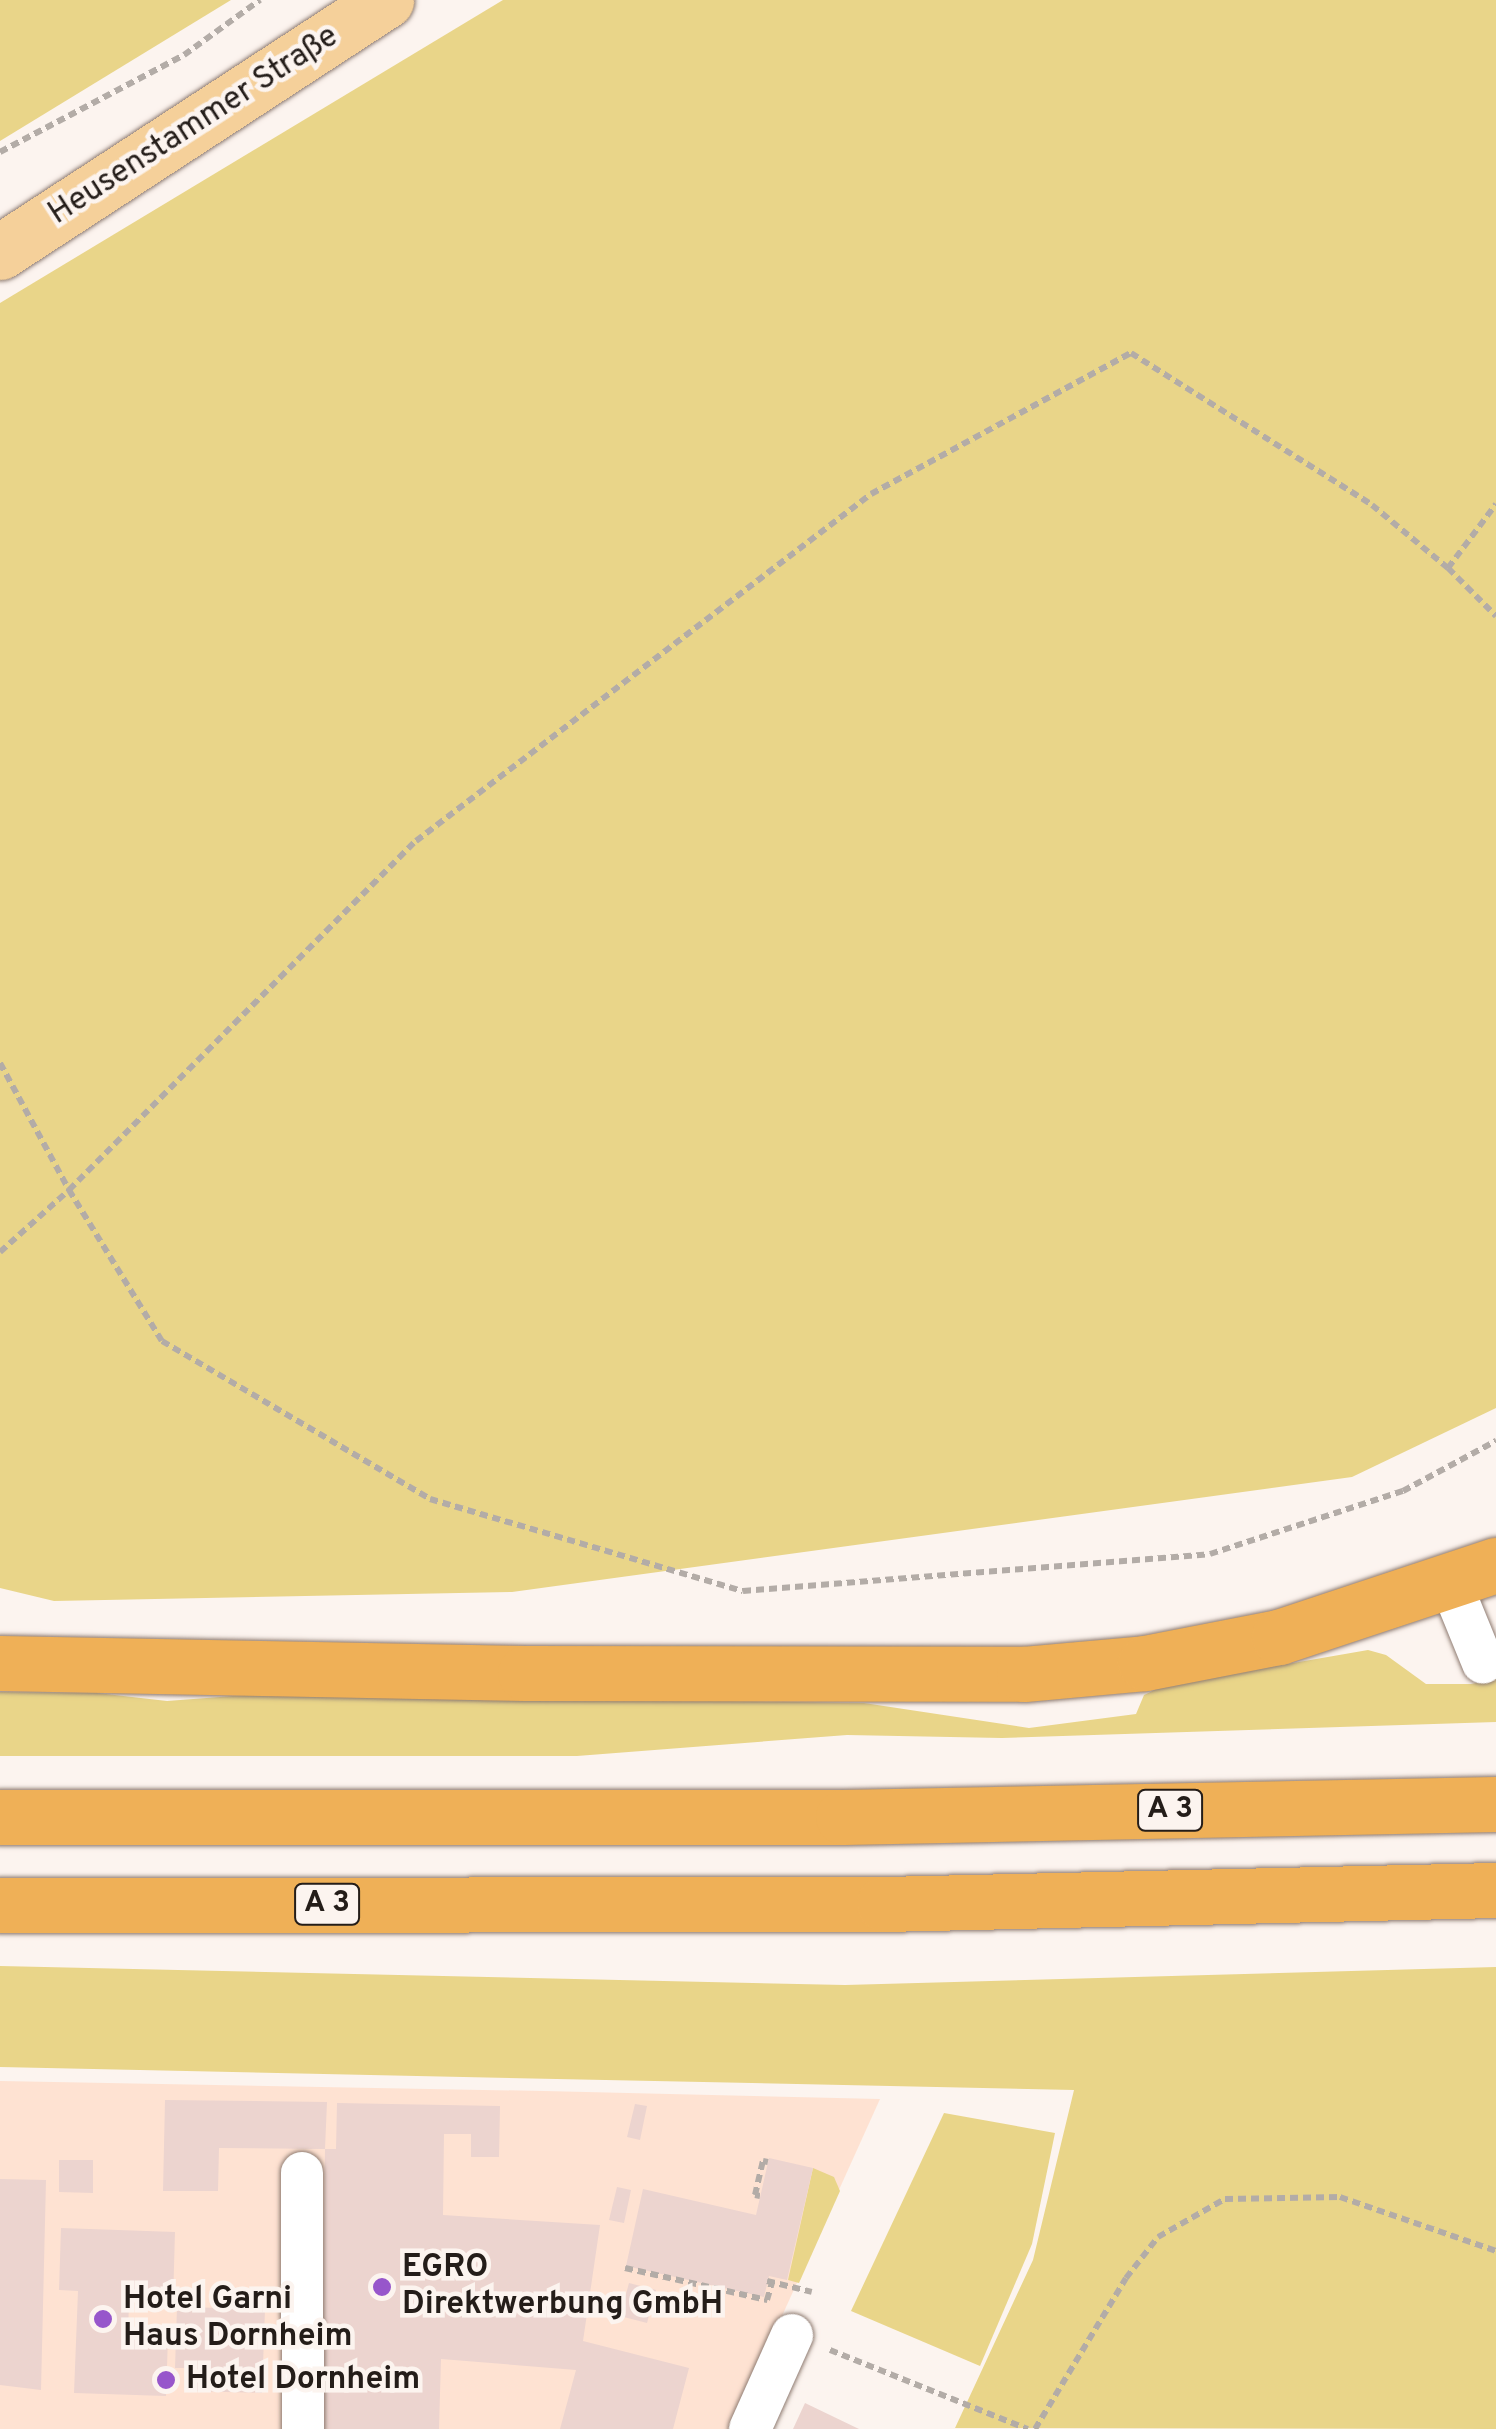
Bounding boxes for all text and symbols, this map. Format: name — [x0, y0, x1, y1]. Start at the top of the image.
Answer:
street label: Heusenstammer Straße — [42, 18, 346, 234]
road number: A 3 — [1135, 1785, 1205, 1835]
road number: A 3 — [292, 1879, 362, 1929]
place label: EGRO Direktwerbung GmbH — [402, 2250, 723, 2325]
marker: EGRO Direktwerbung GmbH — [371, 2276, 393, 2298]
place label: Hotel Garni Haus Dornheim — [123, 2282, 353, 2357]
marker: Hotel Garni Haus Dornheim — [92, 2308, 114, 2330]
place label: Hotel Dornheim — [186, 2361, 420, 2399]
marker: Hotel Dornheim — [155, 2369, 177, 2391]

